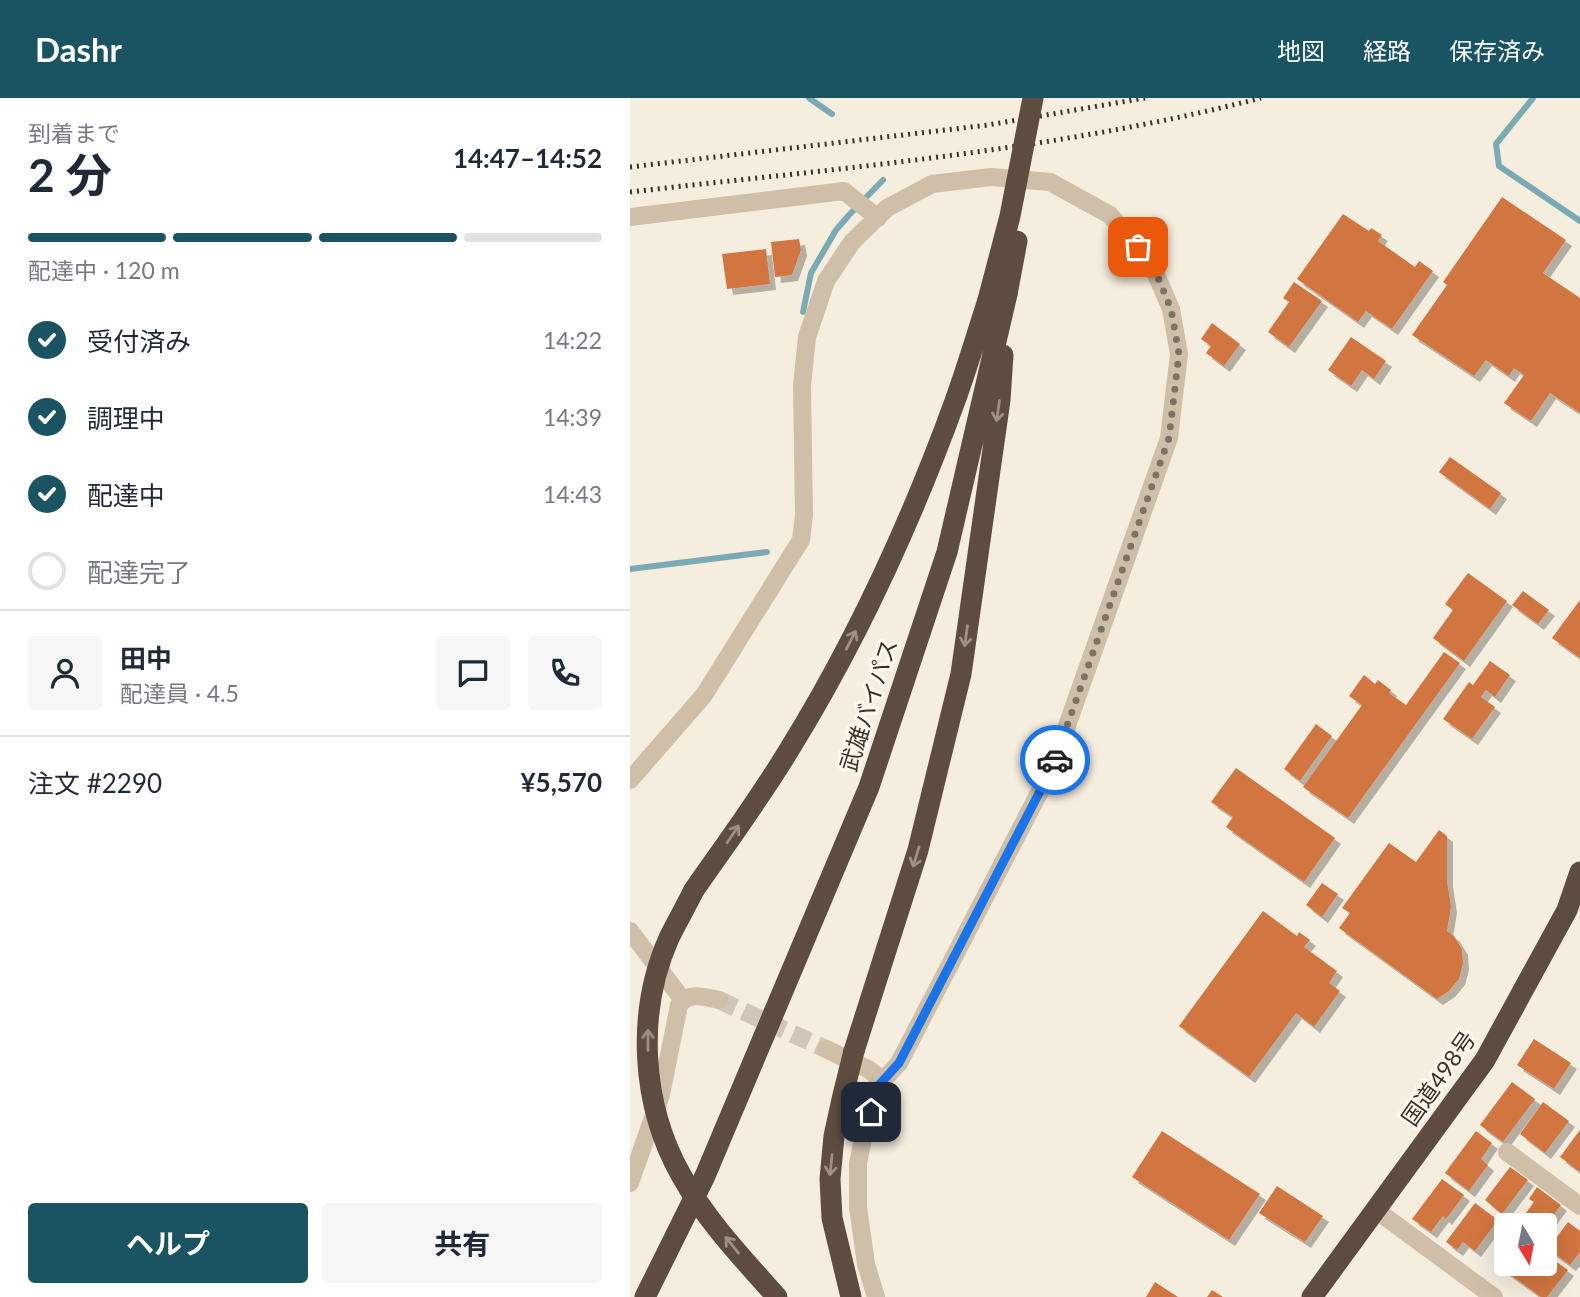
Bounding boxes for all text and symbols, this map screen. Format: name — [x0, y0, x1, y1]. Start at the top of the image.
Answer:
text: Dashr — [35, 29, 122, 69]
text: 地図 — [1277, 36, 1325, 65]
text: 経路 — [1363, 36, 1411, 65]
text: 保存済み — [1449, 36, 1545, 65]
text: 到着まで — [28, 119, 120, 147]
text: 14:47–14:52 — [453, 142, 602, 174]
text: 2 分 — [28, 147, 112, 202]
pin — [1108, 217, 1168, 277]
icon: bag — [1119, 228, 1157, 266]
text: 配達中 · 120 m — [28, 256, 180, 284]
icon: check — [28, 321, 66, 359]
text: 受付済み — [87, 325, 191, 357]
text: 14:22 — [543, 326, 602, 354]
icon: check — [28, 398, 66, 436]
one-way arrow — [992, 399, 1005, 422]
text: 調理中 — [87, 402, 165, 434]
text: 14:39 — [543, 403, 602, 431]
icon: check — [28, 475, 66, 513]
text: 配達中 — [87, 479, 165, 511]
text: 14:43 — [543, 480, 602, 508]
text: 配達完了 — [87, 556, 191, 588]
one-way arrow — [959, 624, 972, 647]
one-way arrow — [844, 630, 858, 651]
street label: 武雄バイパス — [833, 635, 903, 775]
button: person — [28, 636, 102, 710]
button: chat — [436, 636, 510, 710]
button: phone — [528, 636, 602, 710]
text: 田中 — [120, 642, 172, 674]
text: 配達員 · 4.5 — [120, 679, 239, 707]
courier — [1020, 725, 1090, 795]
icon: car — [1036, 741, 1074, 779]
text: ¥5,570 — [521, 766, 602, 798]
text: 注文 #2290 — [28, 767, 162, 799]
one-way arrow — [725, 825, 740, 844]
one-way arrow — [908, 846, 921, 868]
street label: 国道498号 — [1395, 1025, 1481, 1131]
one-way arrow — [641, 1029, 655, 1052]
pin — [841, 1082, 901, 1142]
icon: home — [852, 1093, 890, 1131]
one-way arrow — [825, 1154, 838, 1176]
button: ヘルプ — [28, 1203, 308, 1283]
button: 共有 — [322, 1203, 602, 1283]
north arrow — [1494, 1213, 1558, 1276]
map controls — [1494, 1213, 1557, 1276]
one-way arrow — [725, 1237, 740, 1255]

